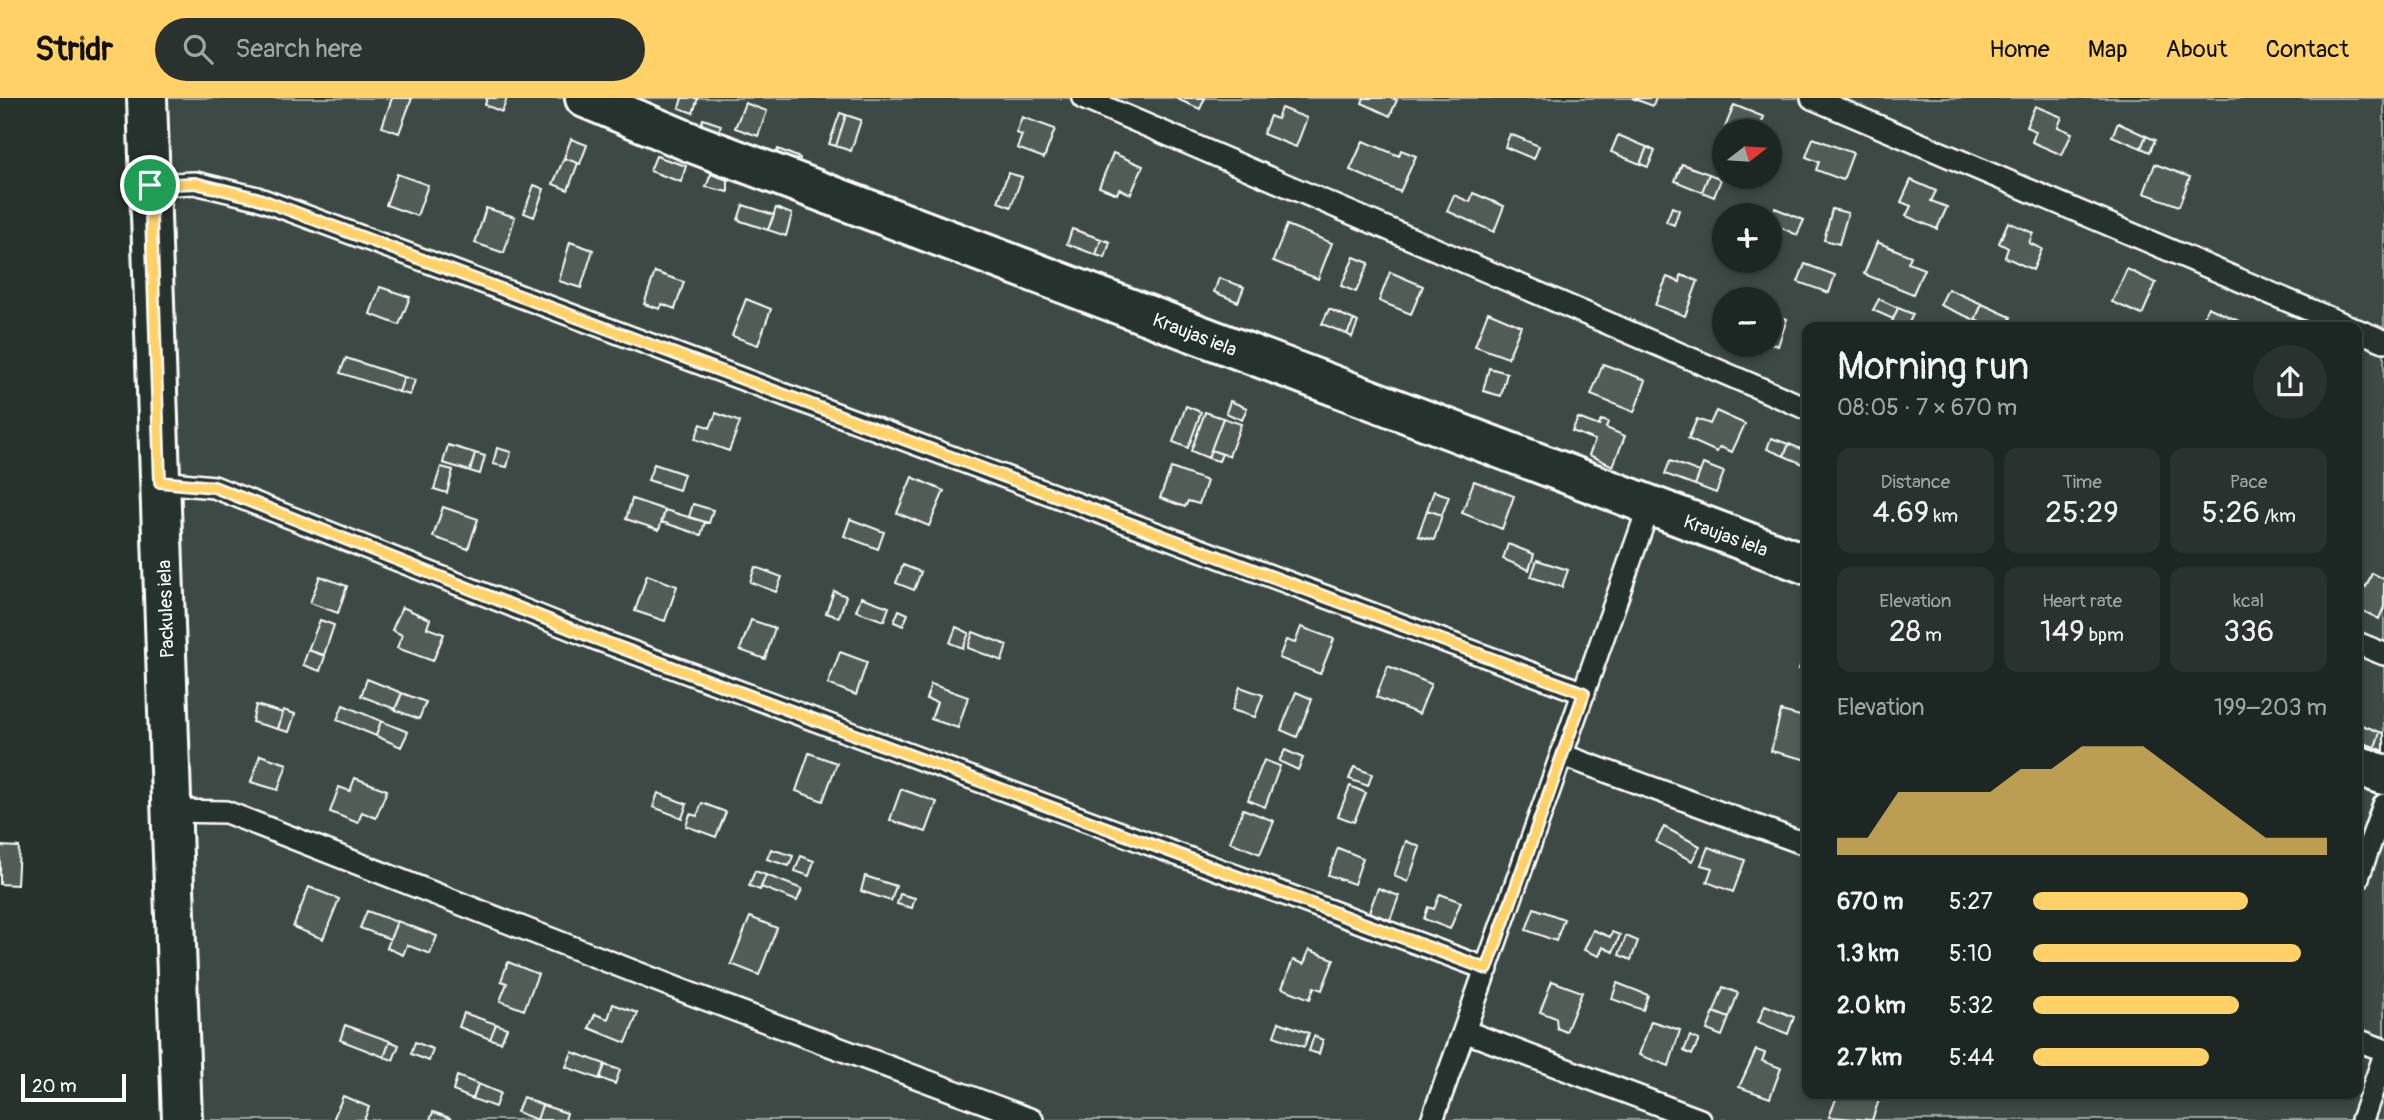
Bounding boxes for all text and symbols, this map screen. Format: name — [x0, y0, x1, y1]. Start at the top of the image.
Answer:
search box — [155, 18, 645, 81]
text: Stridr — [35, 29, 113, 70]
icon: search — [179, 30, 217, 68]
text: Search here — [235, 33, 362, 65]
text: Home — [1989, 35, 2050, 64]
text: Map — [2088, 35, 2128, 64]
text: About — [2166, 35, 2228, 64]
text: Contact — [2266, 35, 2349, 64]
north arrow — [1712, 119, 1782, 189]
map controls — [1712, 119, 1782, 357]
pin — [120, 155, 180, 215]
icon: arrive — [131, 166, 169, 204]
button: + — [1712, 203, 1782, 273]
button: − — [1712, 287, 1782, 357]
street label: Kraujas iela — [1149, 308, 1240, 362]
text: Morning run — [1837, 343, 2029, 391]
button: share — [2253, 345, 2327, 419]
text: 08:05 · 7 × 670 m — [1837, 393, 2017, 422]
text: Distance — [1881, 470, 1950, 494]
text: Time — [2062, 470, 2102, 494]
text: Pace — [2230, 470, 2267, 494]
text: 4.69 — [1872, 494, 1929, 531]
text: 25:29 — [2045, 494, 2119, 531]
text: 5:26 — [2202, 494, 2260, 531]
text: km — [1929, 504, 1958, 528]
text: /km — [2260, 504, 2296, 528]
street label: Kraujas iela — [1680, 510, 1771, 562]
street label: Packules iela — [152, 559, 180, 659]
text: Elevation — [1879, 589, 1952, 613]
text: Heart rate — [2042, 589, 2122, 613]
text: kcal — [2233, 589, 2264, 613]
text: 28 — [1889, 613, 1921, 650]
text: 149 — [2040, 613, 2085, 650]
text: 336 — [2223, 613, 2274, 650]
text: m — [1921, 623, 1942, 647]
text: bpm — [2085, 623, 2124, 647]
text: Elevation — [1837, 693, 1925, 722]
text: 199–203 m — [2214, 693, 2327, 722]
text: 670 m — [1837, 887, 1903, 916]
text: 5:27 — [1949, 887, 1993, 916]
text: 1.3 km — [1837, 939, 1899, 968]
text: 5:10 — [1949, 939, 1992, 968]
text: 2.0 km — [1837, 991, 1906, 1020]
text: 5:32 — [1949, 991, 1993, 1020]
text: 2.7 km — [1837, 1043, 1902, 1072]
text: 5:44 — [1949, 1043, 1994, 1072]
scale bar — [21, 1071, 126, 1103]
text: 20 m — [32, 1074, 77, 1098]

